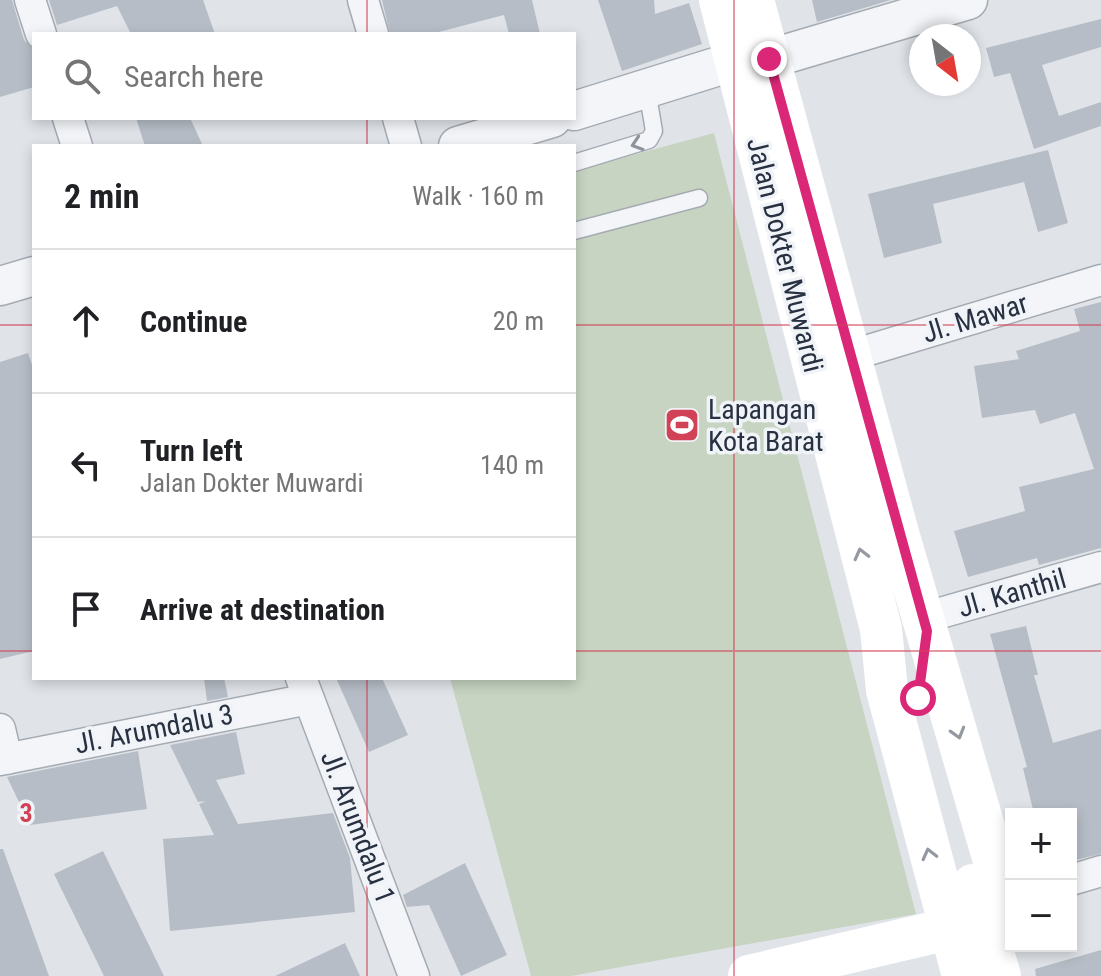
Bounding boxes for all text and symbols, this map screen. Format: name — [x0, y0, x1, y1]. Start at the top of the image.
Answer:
north arrow — [909, 24, 981, 96]
search box — [32, 32, 576, 120]
route end — [751, 41, 787, 77]
icon: search — [60, 54, 104, 98]
text: Search here — [124, 59, 264, 94]
one-way arrow — [631, 134, 645, 150]
street label: Jalan Dokter Muwardi — [740, 134, 830, 376]
text: 2 min — [64, 176, 140, 216]
text: Walk · 160 m — [412, 181, 544, 211]
street label: Jl. Mawar — [918, 286, 1032, 350]
icon: ahead — [64, 299, 108, 343]
text: Continue — [140, 304, 247, 339]
text: 20 m — [493, 306, 544, 336]
place label: Lapangan Kota Barat — [708, 393, 823, 458]
sports icon: Lapangan Kota Barat — [663, 406, 701, 444]
text: Turn left — [140, 433, 243, 468]
icon: left — [64, 443, 108, 487]
text: 140 m — [480, 450, 544, 480]
text: Jalan Dokter Muwardi — [140, 468, 364, 498]
one-way arrow — [854, 547, 871, 561]
street label: Jl. Kanthil — [954, 562, 1070, 624]
icon: arrive — [64, 587, 108, 631]
text: Arrive at destination — [140, 592, 385, 627]
route start — [900, 680, 936, 716]
street label: Jl. Arumdalu 3 — [72, 697, 236, 761]
one-way arrow — [949, 725, 965, 739]
street label: Jl. Arumdalu 1 — [314, 746, 402, 908]
text: 3 — [19, 798, 33, 828]
map controls — [1005, 808, 1077, 952]
button: + — [1005, 808, 1077, 880]
one-way arrow — [921, 847, 938, 861]
button: − — [1005, 880, 1077, 952]

